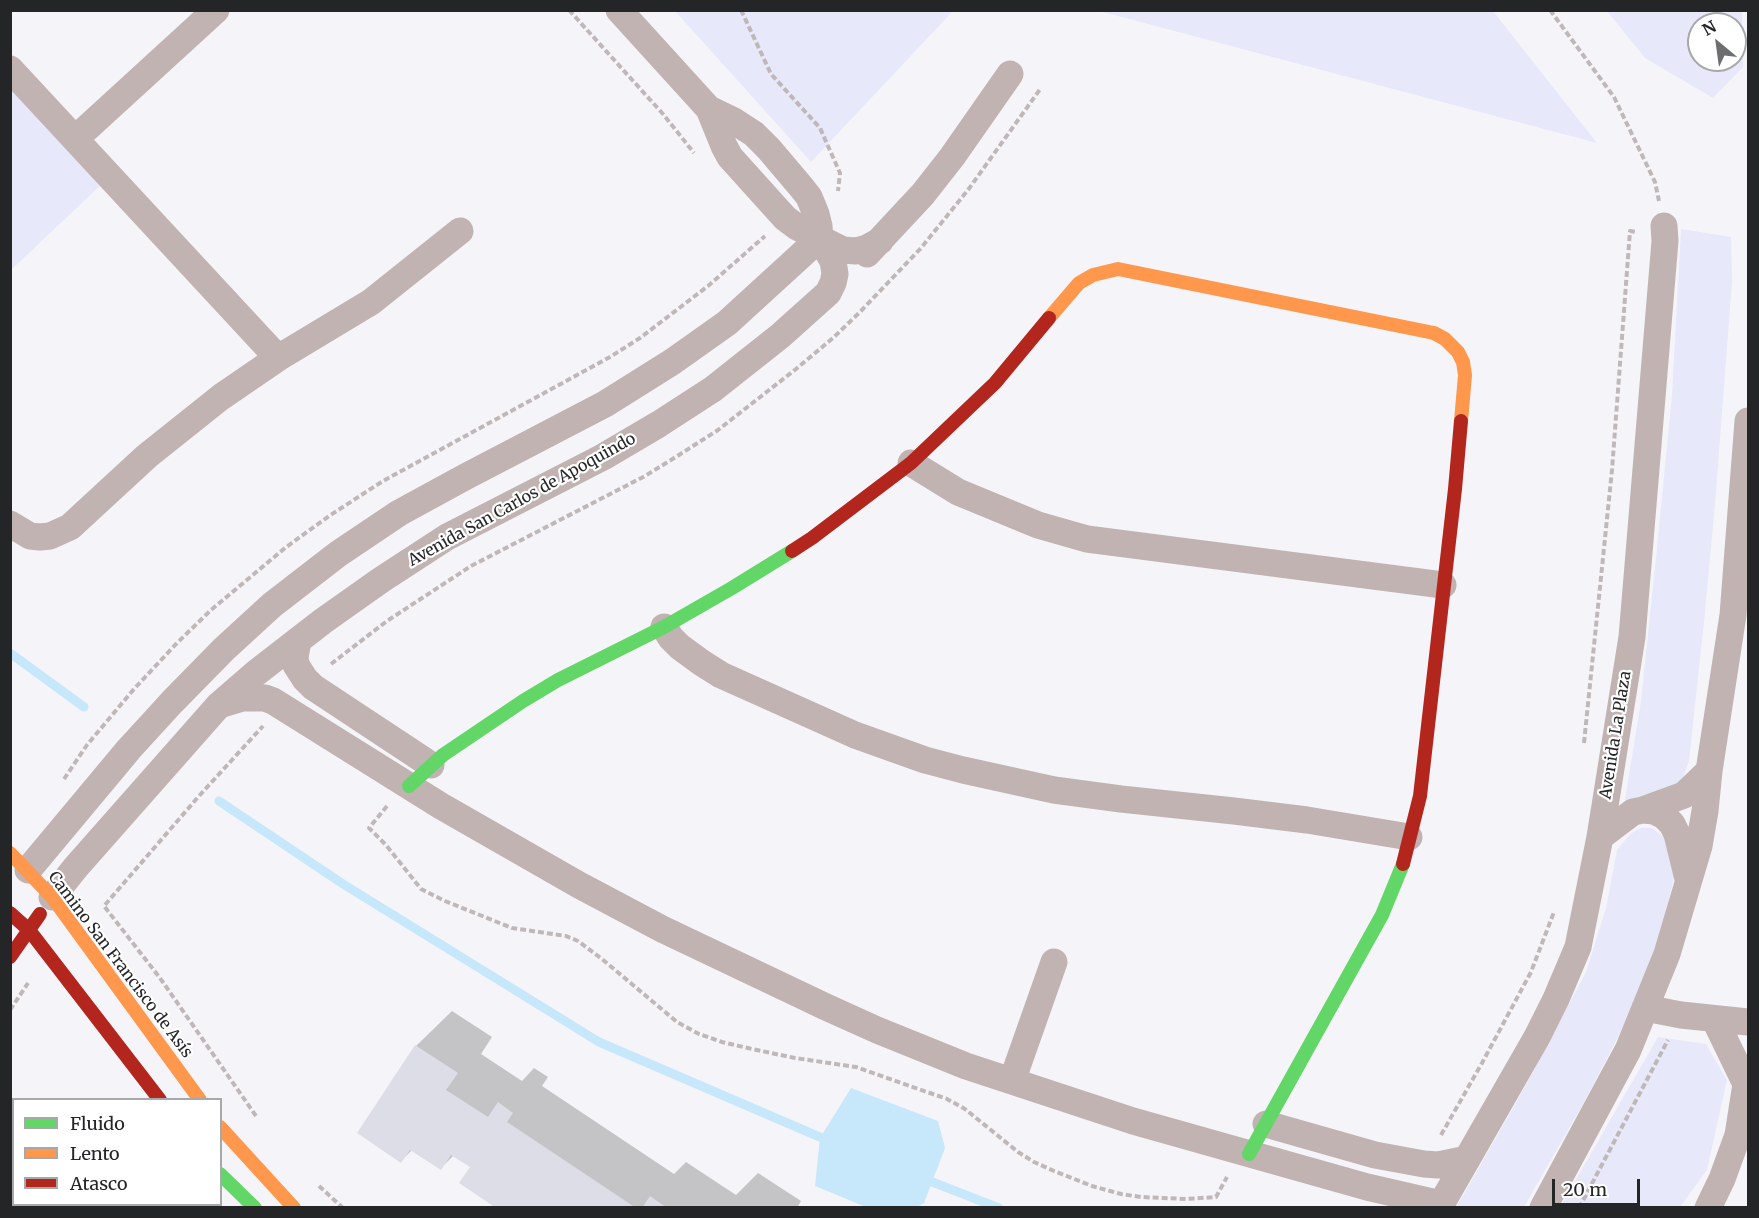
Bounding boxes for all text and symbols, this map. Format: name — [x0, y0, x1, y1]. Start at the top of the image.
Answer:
north arrow — [1687, 12, 1747, 72]
text: N — [1699, 16, 1720, 40]
street label: Avenida San Carlos de Apoquindo — [405, 429, 639, 571]
street label: Avenida La Plaza — [1596, 670, 1636, 800]
street label: Camino San Francisco de Asís — [44, 868, 196, 1062]
legend — [12, 1098, 222, 1206]
text: Fluido — [70, 1112, 125, 1135]
text: Lento — [70, 1142, 120, 1165]
scale bar — [1555, 1167, 1644, 1205]
text: Atasco — [70, 1172, 128, 1195]
text: 20 m — [1563, 1178, 1607, 1201]

